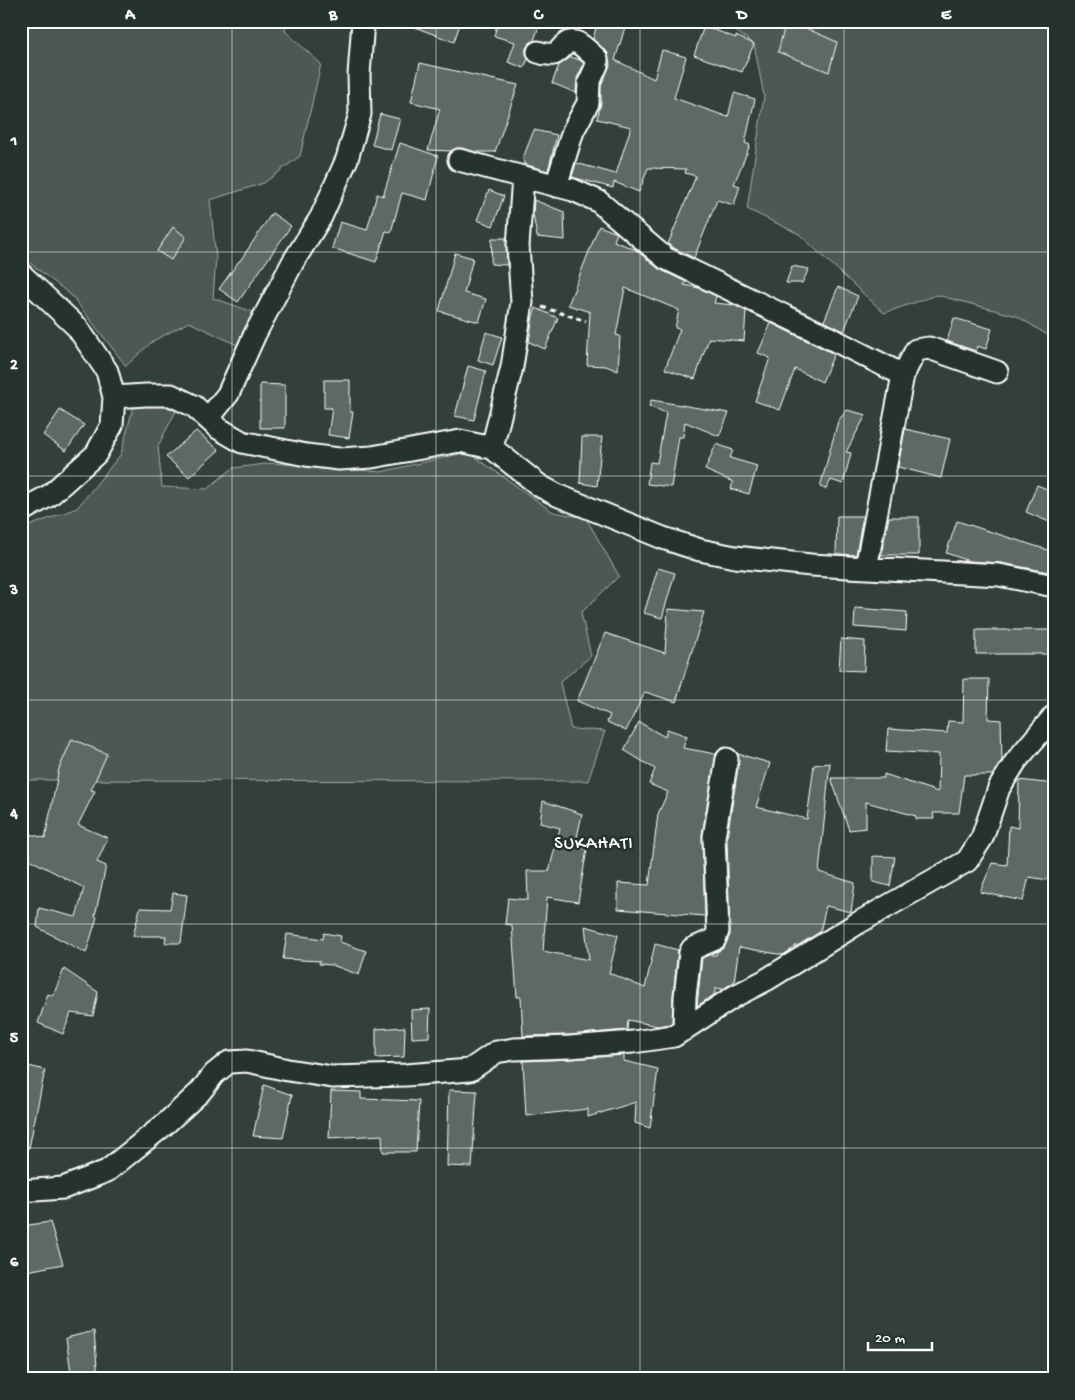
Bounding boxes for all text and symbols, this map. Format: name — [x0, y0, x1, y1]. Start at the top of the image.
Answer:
text: A — [124, 7, 136, 26]
text: B — [328, 7, 338, 26]
text: C — [533, 7, 544, 26]
text: D — [735, 7, 748, 26]
text: E — [941, 7, 952, 26]
text: 1 — [10, 133, 17, 152]
text: 2 — [10, 357, 18, 376]
text: 3 — [9, 582, 18, 601]
text: 4 — [9, 806, 18, 825]
district label: SUKAHATI — [554, 834, 634, 855]
text: 5 — [10, 1030, 19, 1049]
text: 6 — [10, 1254, 19, 1273]
scale bar — [868, 1320, 931, 1352]
text: 20 m — [875, 1330, 905, 1348]

